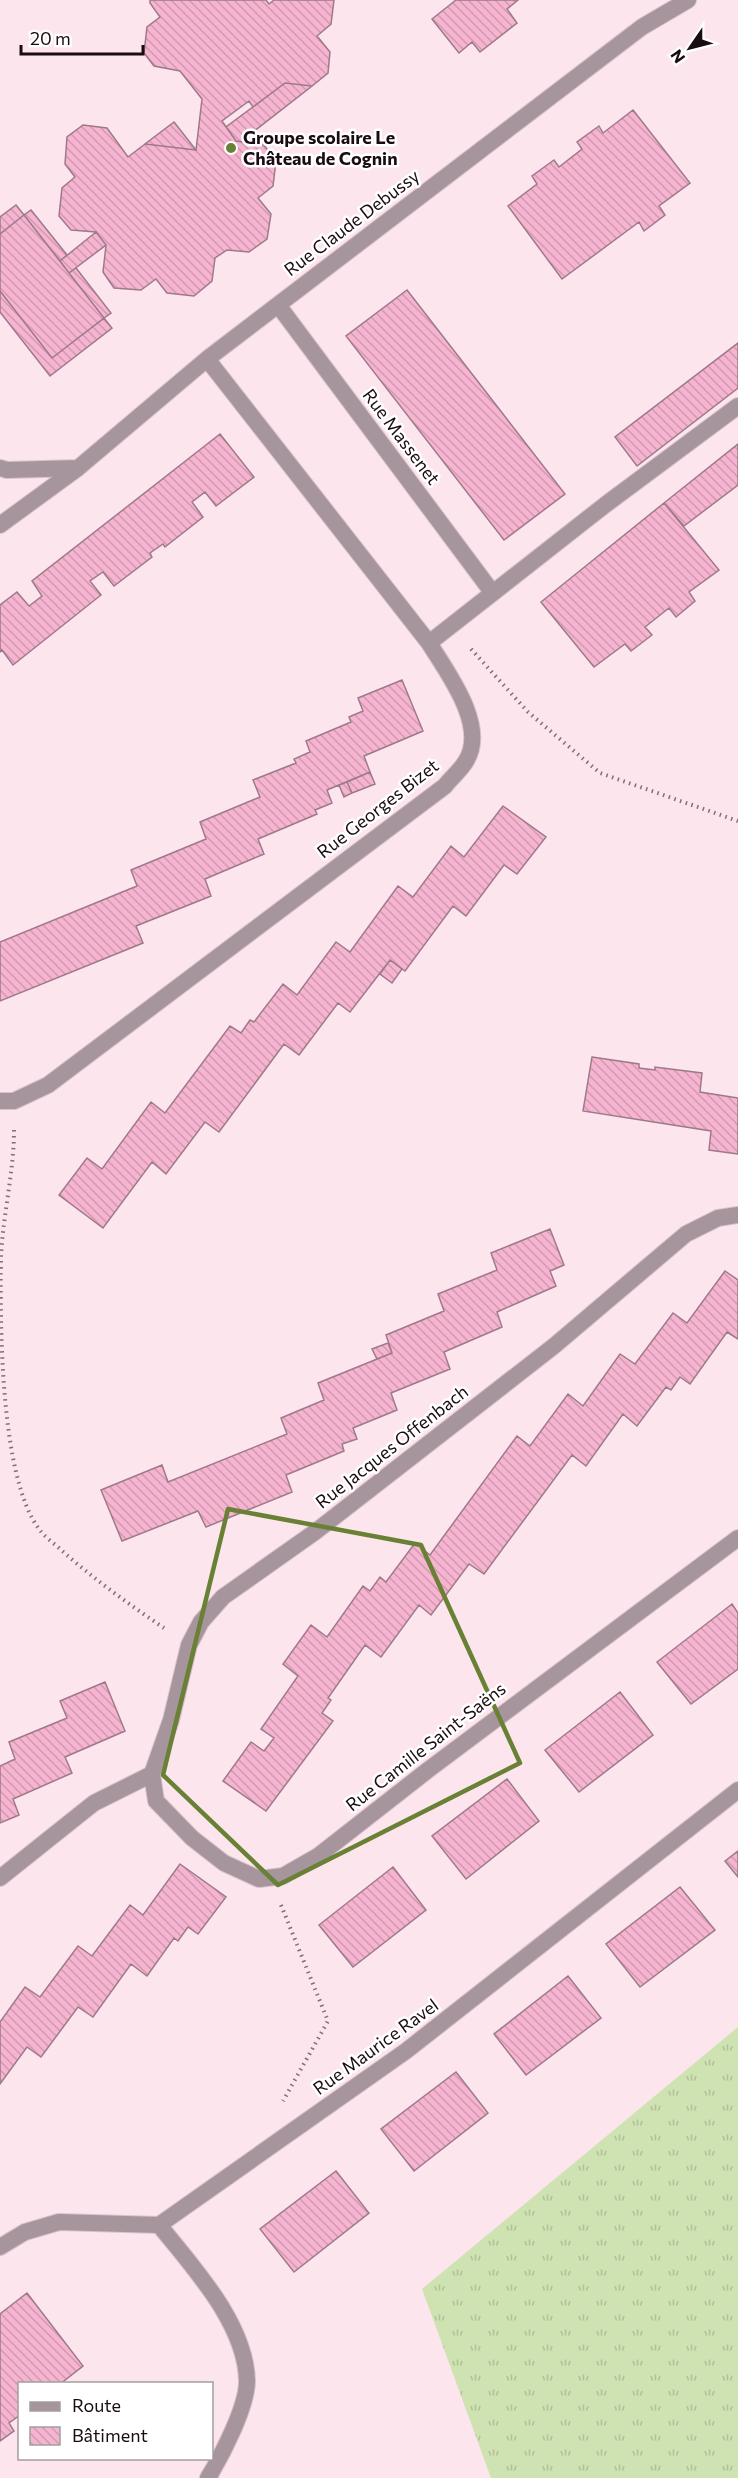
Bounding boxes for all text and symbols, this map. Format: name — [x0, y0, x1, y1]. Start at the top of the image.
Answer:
scale bar — [21, 18, 142, 56]
north arrow — [660, 18, 720, 78]
text: 20 m — [30, 27, 71, 49]
text: N — [666, 47, 689, 67]
place label: Groupe scolaire Le Château de Cognin — [243, 126, 398, 169]
marker: Groupe scolaire Le Château de Cognin — [224, 141, 238, 155]
street label: Rue Claude Debussy — [279, 164, 423, 280]
street label: Rue Massenet — [359, 384, 445, 489]
street label: Rue Georges Bizet — [312, 754, 443, 863]
street label: Rue Jacques Offenbach — [311, 1380, 472, 1513]
street label: Rue Camille Saint-Saëns — [341, 1677, 510, 1816]
street label: Rue Maurice Ravel — [309, 1993, 442, 2099]
legend — [18, 2382, 213, 2460]
text: Route — [72, 2394, 121, 2416]
text: Bâtiment — [72, 2424, 148, 2446]

